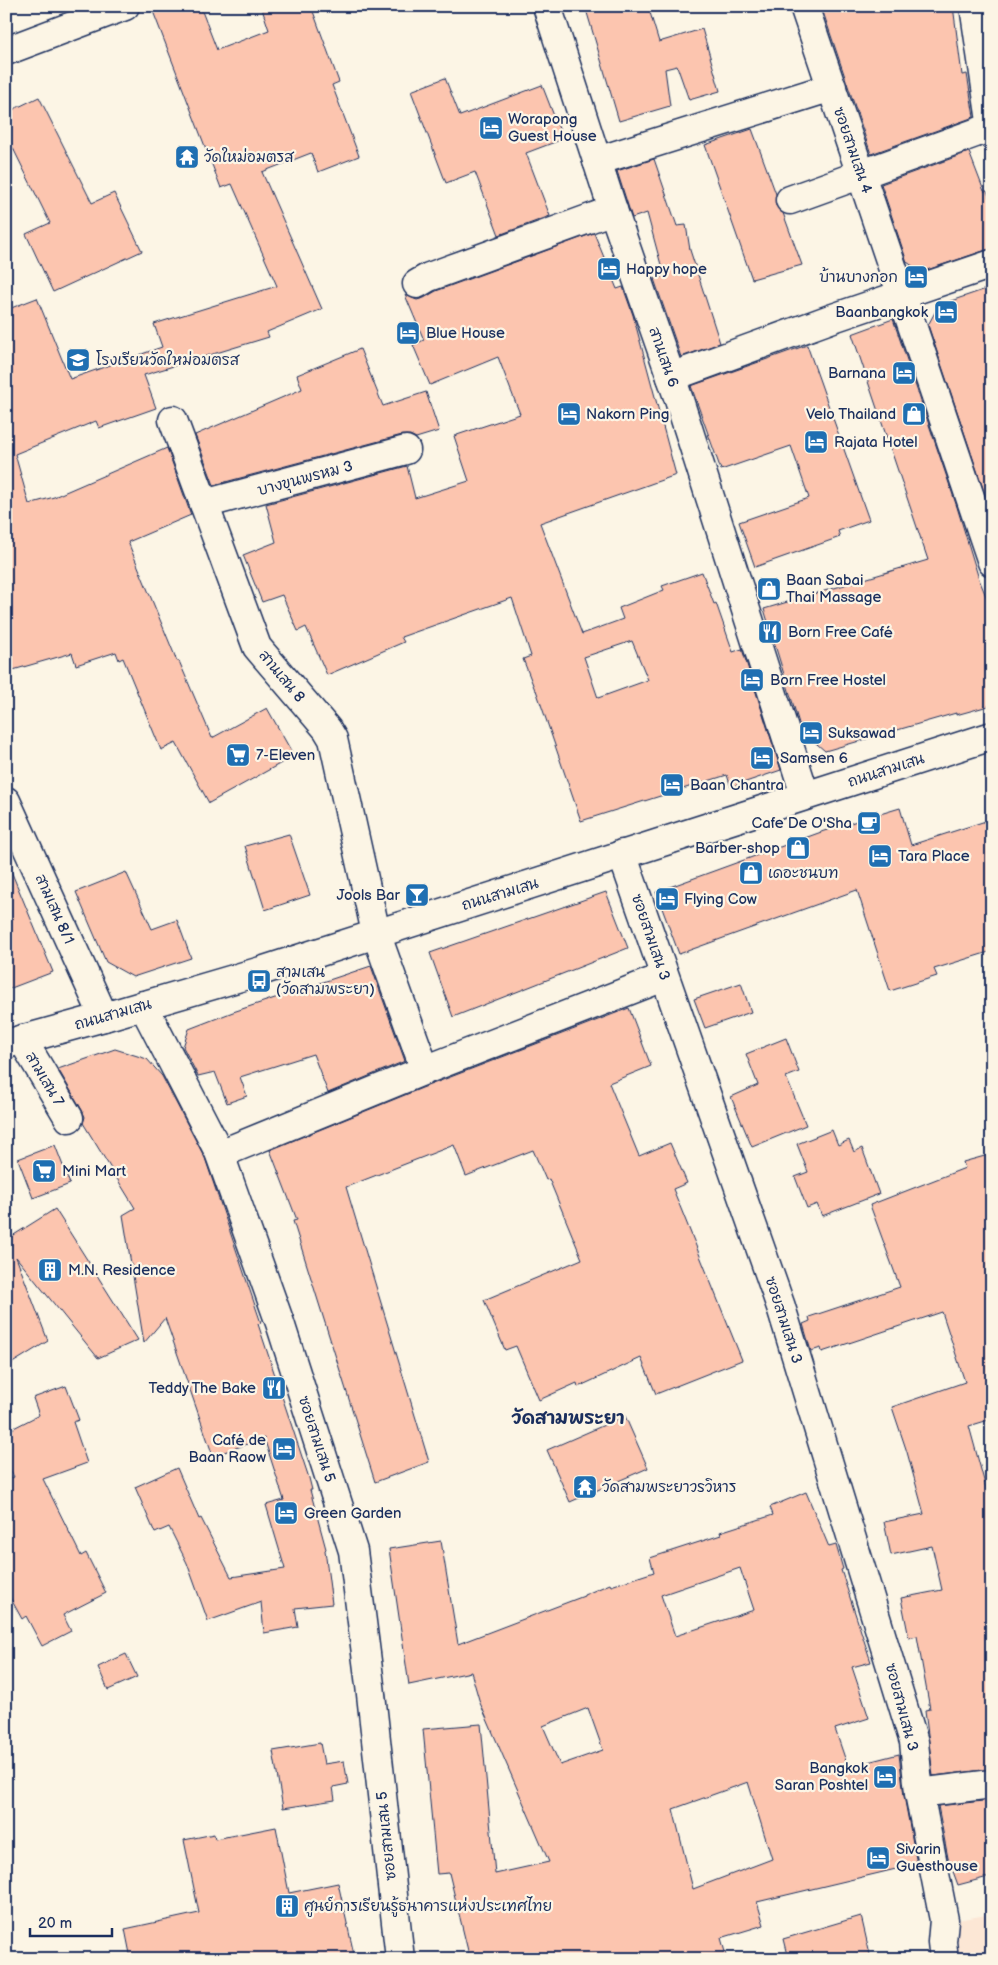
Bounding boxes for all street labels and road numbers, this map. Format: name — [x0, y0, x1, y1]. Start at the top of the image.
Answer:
street label: ซอยสามเสน 4 — [829, 104, 876, 196]
street label: สานเสน 6 — [644, 324, 683, 390]
street label: บางขุนพรหม 3 — [255, 457, 355, 501]
street label: สานเสน 8 — [254, 646, 309, 706]
street label: ถนนสามเสน — [846, 749, 927, 792]
street label: สามเสน 8/1 — [31, 871, 78, 947]
street label: ถนนสามเสน — [459, 874, 541, 915]
street label: ซอยสามเสน 3 — [627, 891, 674, 983]
street label: ถนนสามเสน — [72, 994, 154, 1035]
street label: สามเสน 7 — [21, 1049, 68, 1110]
street label: ซอยสามเสน 3 — [761, 1274, 807, 1366]
street label: ซอยสามเสน 5 — [294, 1394, 339, 1485]
street label: ซอยสามเสน 3 — [881, 1661, 922, 1753]
street label: ซอยสามเสน 5 — [372, 1790, 401, 1882]

